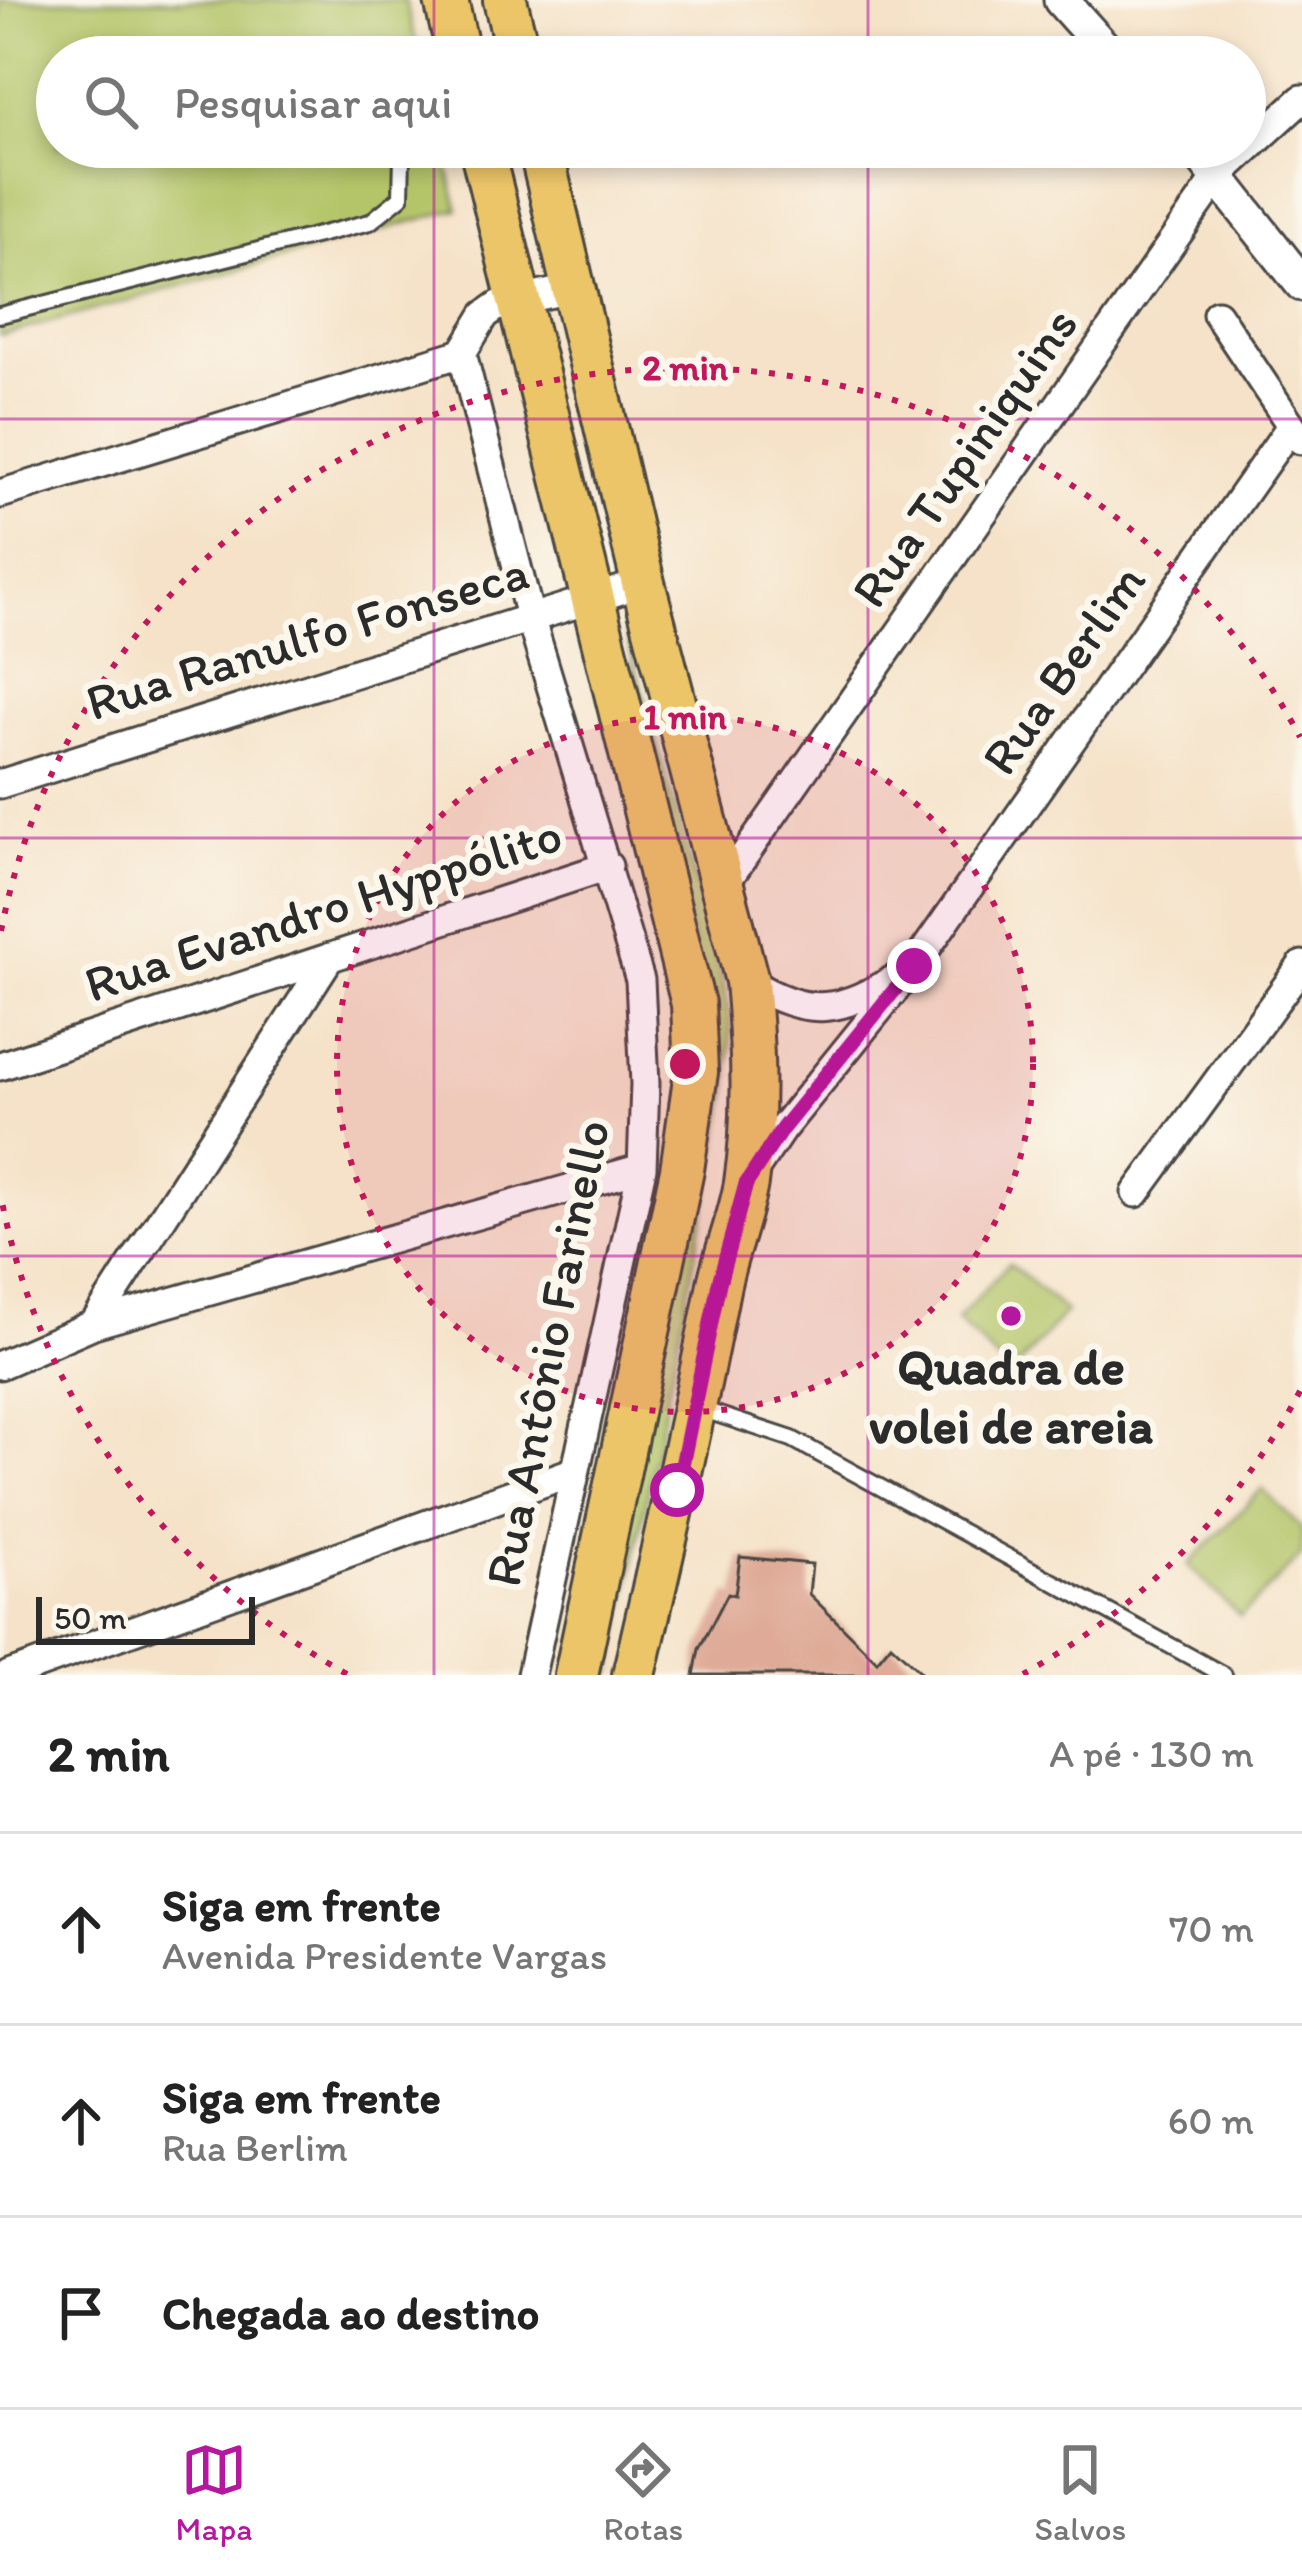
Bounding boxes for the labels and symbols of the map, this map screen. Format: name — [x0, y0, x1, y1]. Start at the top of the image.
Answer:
street label: Rua Tupiniquins — [838, 295, 1090, 619]
text: 2 min — [642, 346, 729, 389]
street label: Rua Ranulfo Fonseca — [79, 541, 535, 733]
street label: Rua Berlim — [968, 552, 1158, 786]
text: 1 min — [643, 695, 728, 738]
street label: Rua Evandro Hyppólito — [77, 803, 569, 1015]
route end — [887, 939, 941, 993]
centre of rings — [664, 1043, 706, 1085]
street label: Rua Antônio Farinello — [472, 1115, 622, 1591]
marker: Quadra de volei de areia — [998, 1303, 1024, 1329]
place label: Quadra de volei de areia — [869, 1336, 1153, 1456]
route start — [650, 1463, 704, 1517]
scale bar — [36, 1591, 255, 1644]

